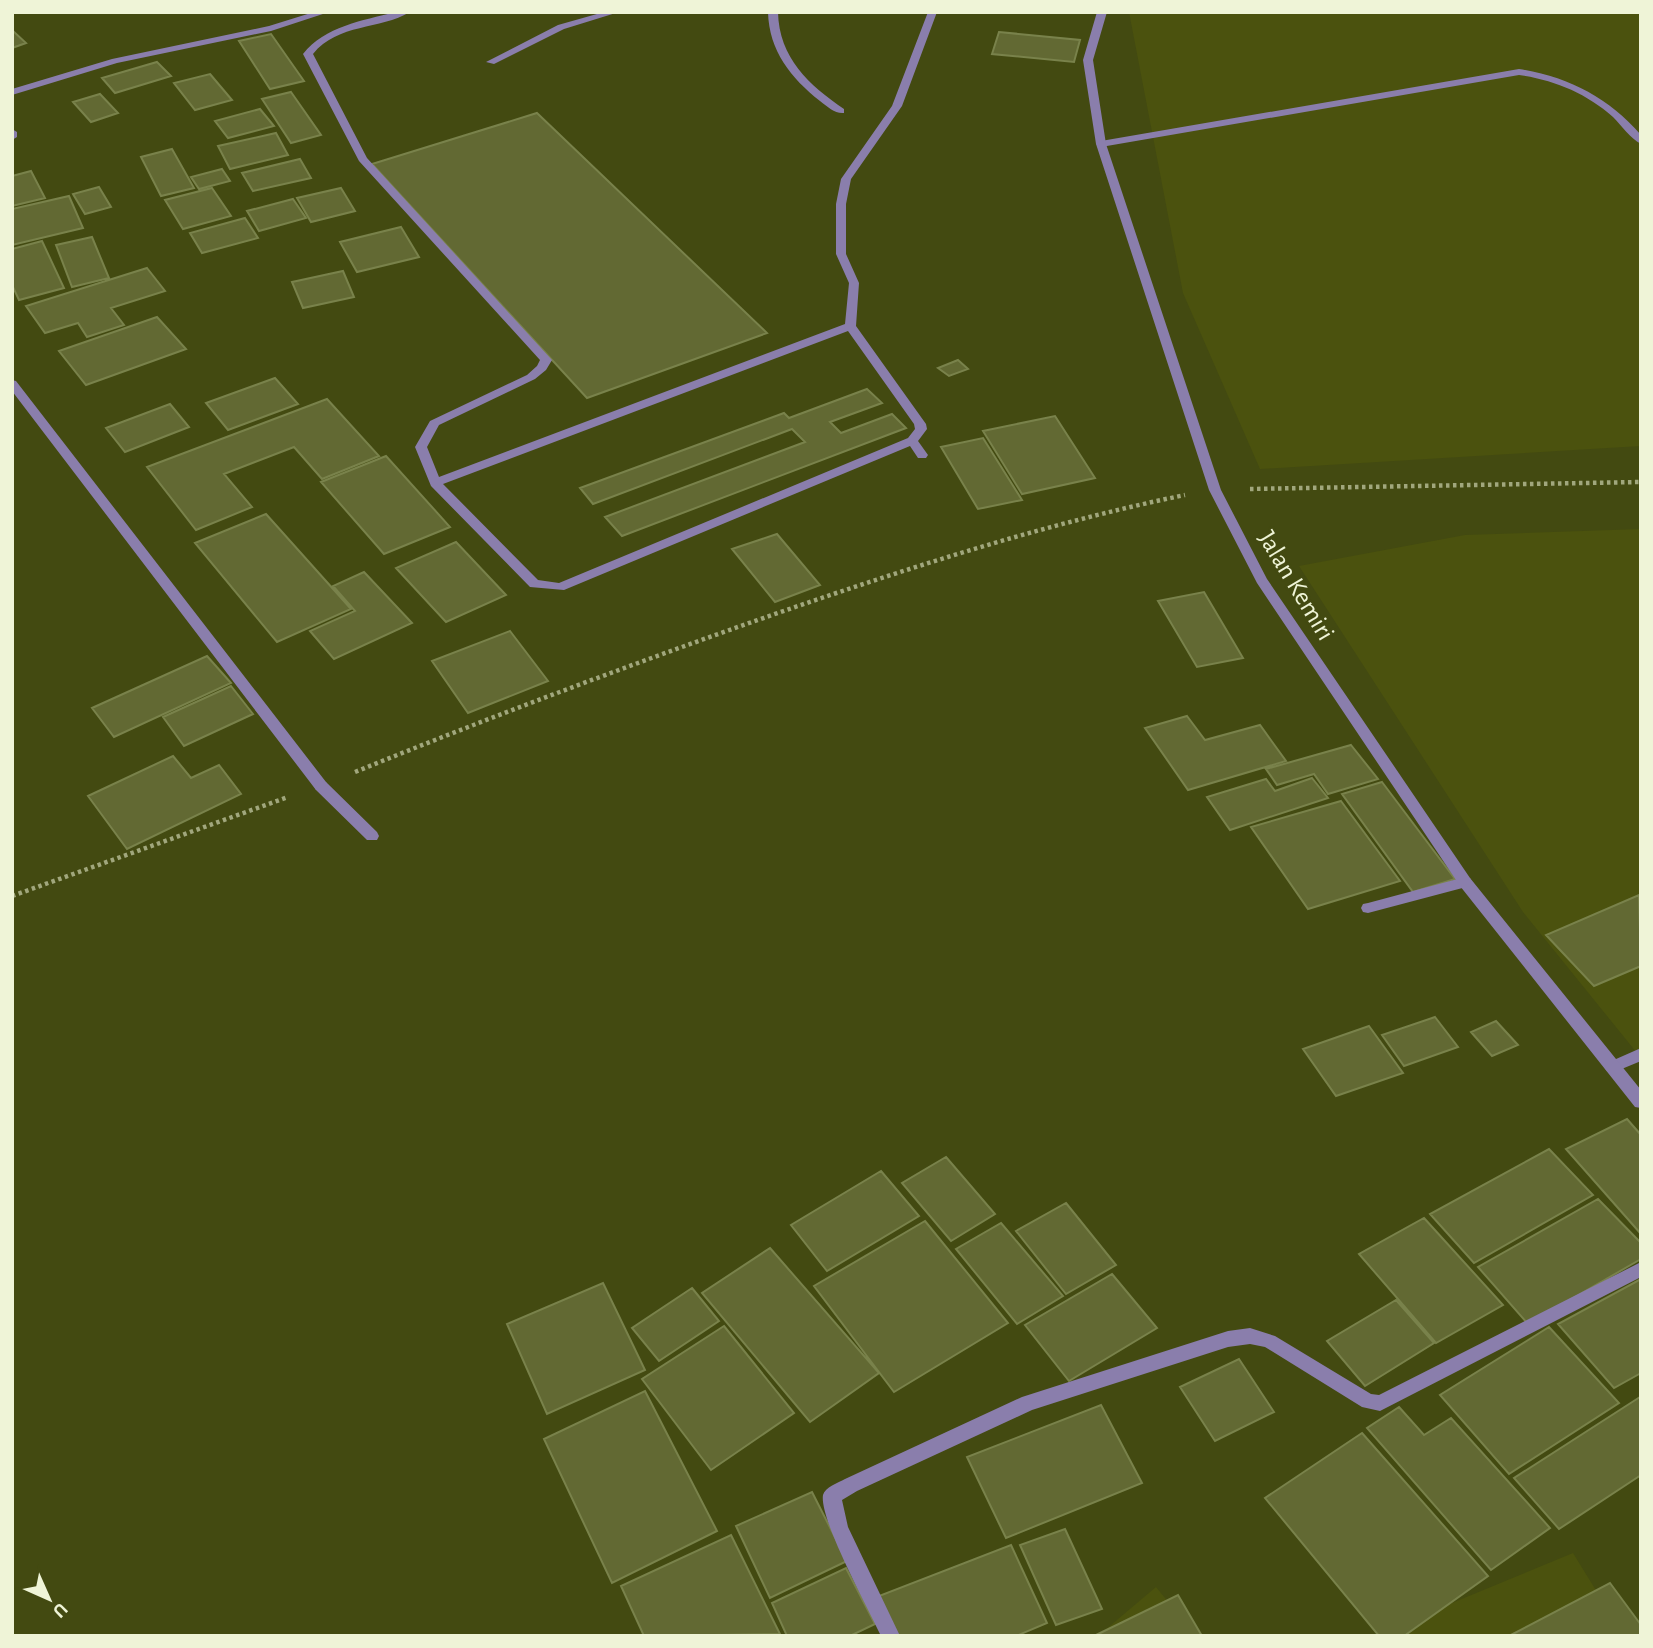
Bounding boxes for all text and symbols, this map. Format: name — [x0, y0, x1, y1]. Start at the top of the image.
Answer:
street label: Jalan Kemiri — [1253, 526, 1339, 645]
north arrow — [14, 1564, 84, 1634]
text: U — [49, 1599, 71, 1621]

